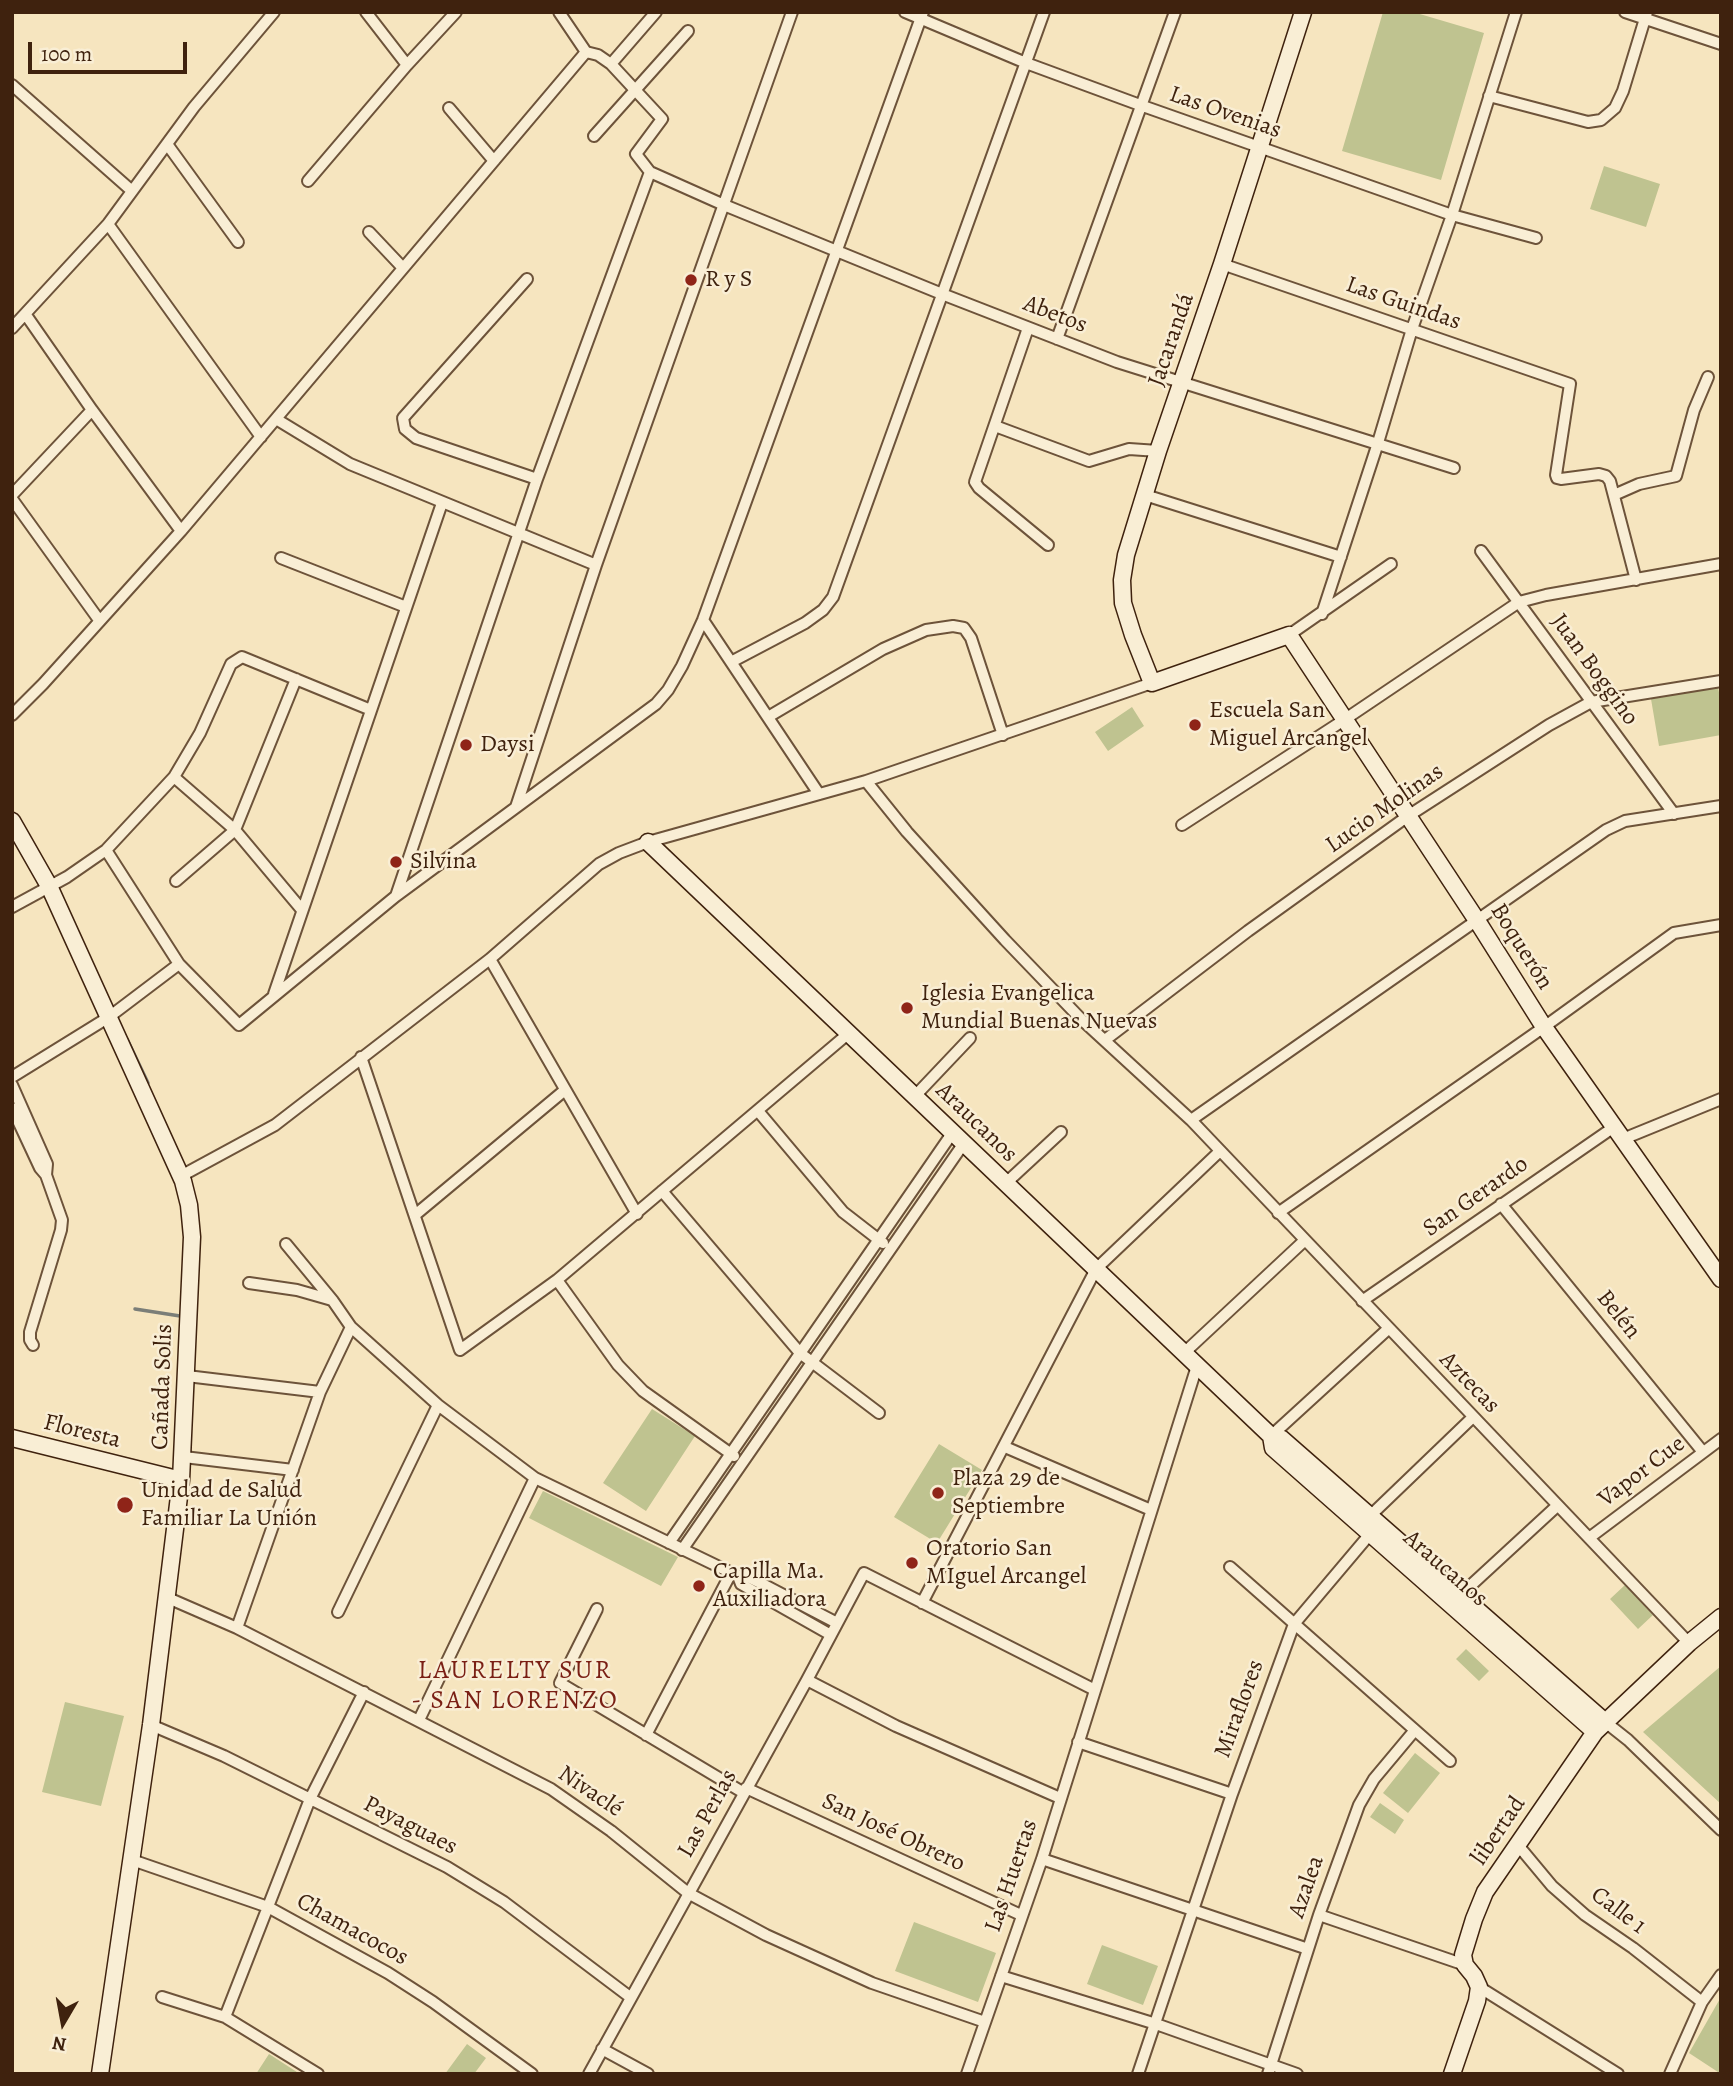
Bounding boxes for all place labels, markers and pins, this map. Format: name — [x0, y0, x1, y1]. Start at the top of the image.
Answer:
place label: R y S — [705, 266, 753, 294]
marker: R y S — [683, 272, 699, 288]
place label: Escuela San Miguel Arcangel — [1209, 697, 1368, 753]
marker: Escuela San Miguel Arcangel — [1187, 717, 1203, 733]
place label: Daysi — [480, 731, 535, 759]
marker: Daysi — [458, 737, 474, 753]
place label: Silvina — [410, 848, 477, 876]
marker: Silvina — [388, 854, 404, 870]
place label: Iglesia Evangelica Mundial Buenas Nuevas — [921, 980, 1157, 1036]
marker: Iglesia Evangelica Mundial Buenas Nuevas — [899, 1000, 915, 1016]
place label: Plaza 29 de Septiembre — [952, 1465, 1065, 1521]
place label: Unidad de Salud Familiar La Unión — [141, 1477, 317, 1533]
marker: Plaza 29 de Septiembre — [930, 1485, 946, 1501]
marker: Unidad de Salud Familiar La Unión — [115, 1495, 135, 1515]
place label: Oratorio San MIguel Arcangel — [926, 1535, 1086, 1591]
marker: Oratorio San MIguel Arcangel — [904, 1555, 920, 1571]
place label: Capilla Ma. Auxiliadora — [713, 1558, 826, 1614]
marker: Capilla Ma. Auxiliadora — [691, 1578, 707, 1594]

